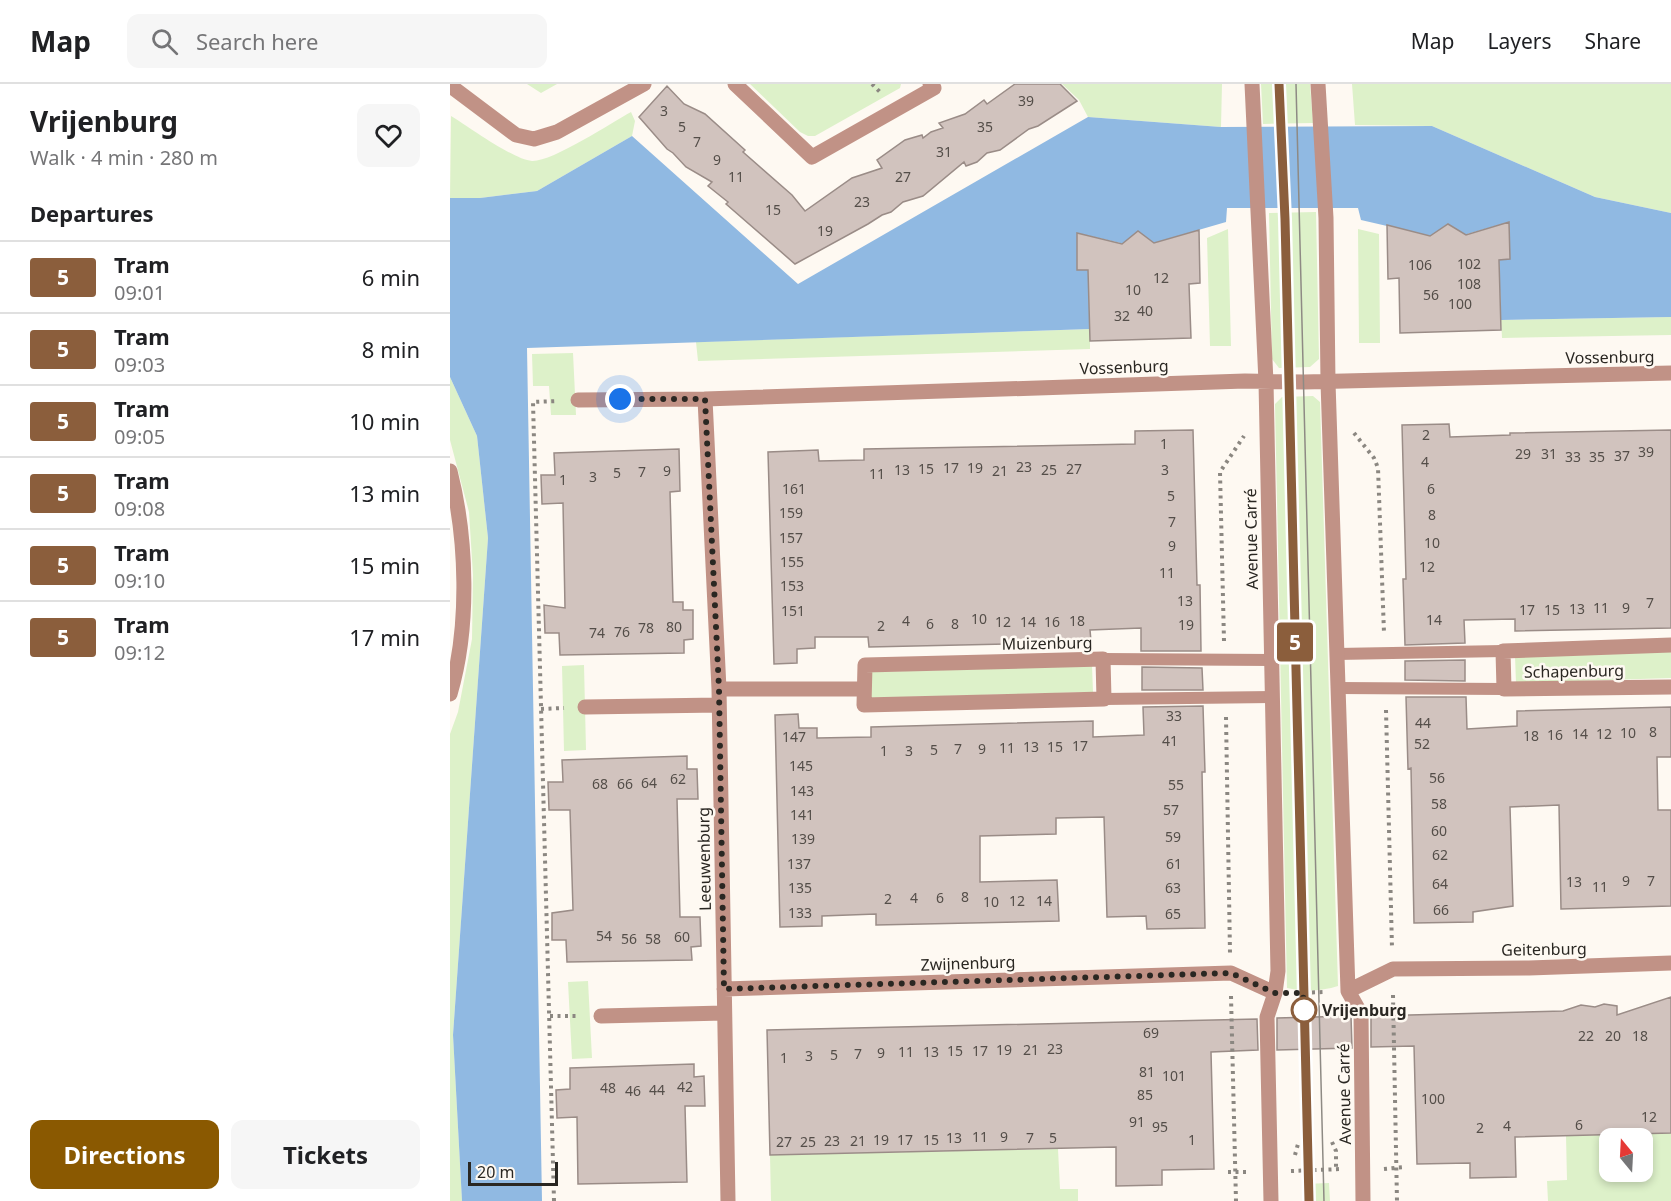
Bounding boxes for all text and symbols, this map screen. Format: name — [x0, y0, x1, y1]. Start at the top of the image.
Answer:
search box — [127, 14, 547, 68]
text: Map — [30, 22, 91, 60]
icon: search — [148, 25, 181, 58]
text: Search here — [196, 26, 318, 56]
text: Map — [1411, 27, 1455, 55]
text: Layers — [1488, 27, 1552, 55]
text: Share — [1585, 27, 1641, 55]
house number: 39 — [1018, 91, 1034, 110]
house number: 3 — [660, 101, 668, 120]
text: Vrijenburg — [30, 102, 178, 140]
button: heart — [357, 104, 420, 167]
house number: 5 — [678, 117, 686, 136]
house number: 35 — [977, 117, 993, 136]
house number: 7 — [693, 132, 701, 151]
house number: 31 — [936, 142, 952, 161]
text: Walk · 4 min · 280 m — [30, 144, 218, 171]
house number: 9 — [713, 150, 721, 169]
house number: 11 — [728, 167, 744, 186]
house number: 27 — [895, 167, 911, 186]
house number: 23 — [854, 192, 870, 211]
text: Departures — [30, 198, 154, 228]
house number: 15 — [765, 200, 781, 219]
house number: 19 — [817, 221, 833, 240]
text: Tram — [114, 249, 170, 279]
house number: 102 — [1457, 254, 1481, 273]
house number: 106 — [1408, 255, 1432, 274]
text: 6 min — [362, 262, 420, 292]
text: 5 — [57, 263, 69, 291]
house number: 12 — [1153, 268, 1169, 287]
house number: 108 — [1457, 274, 1481, 293]
text: 09:01 — [114, 279, 165, 306]
house number: 10 — [1125, 280, 1141, 299]
house number: 56 — [1423, 285, 1439, 304]
house number: 100 — [1448, 294, 1472, 313]
house number: 40 — [1137, 301, 1153, 320]
house number: 32 — [1114, 306, 1130, 325]
text: Tram — [114, 321, 170, 351]
text: 8 min — [362, 334, 420, 364]
text: 5 — [57, 335, 69, 363]
street label: Vossenburg — [1565, 345, 1655, 369]
text: 09:03 — [114, 351, 165, 378]
street label: Vossenburg — [1079, 354, 1169, 380]
your location — [605, 384, 635, 414]
text: Tram — [114, 393, 170, 423]
text: 10 min — [349, 406, 420, 436]
text: 5 — [57, 407, 69, 435]
text: 09:05 — [114, 423, 165, 450]
house number: 2 — [1422, 425, 1430, 444]
house number: 1 — [1160, 434, 1168, 453]
house number: 39 — [1638, 442, 1654, 461]
house number: 29 — [1515, 444, 1531, 463]
house number: 31 — [1541, 444, 1557, 463]
house number: 37 — [1614, 446, 1630, 465]
house number: 33 — [1565, 447, 1581, 466]
house number: 35 — [1589, 447, 1605, 466]
house number: 4 — [1421, 452, 1429, 471]
house number: 23 — [1016, 457, 1032, 476]
house number: 17 — [943, 458, 959, 477]
house number: 19 — [967, 458, 983, 477]
house number: 15 — [918, 459, 934, 478]
house number: 27 — [1066, 459, 1082, 478]
house number: 13 — [894, 460, 910, 479]
house number: 25 — [1041, 460, 1057, 479]
house number: 3 — [1161, 460, 1169, 479]
house number: 9 — [663, 461, 671, 480]
house number: 21 — [992, 461, 1008, 480]
house number: 7 — [638, 462, 646, 481]
house number: 5 — [613, 463, 621, 482]
house number: 11 — [869, 464, 885, 483]
text: Tram — [114, 465, 170, 495]
house number: 3 — [589, 467, 597, 486]
house number: 1 — [559, 470, 567, 489]
text: 13 min — [349, 478, 420, 508]
text: 5 — [57, 479, 69, 507]
house number: 161 — [782, 479, 806, 498]
house number: 6 — [1427, 479, 1435, 498]
house number: 5 — [1167, 486, 1175, 505]
street label: Avenue Carré — [1239, 488, 1263, 590]
text: 09:08 — [114, 495, 165, 522]
house number: 159 — [779, 503, 803, 522]
house number: 8 — [1428, 505, 1436, 524]
house number: 7 — [1168, 512, 1176, 531]
house number: 157 — [779, 528, 803, 547]
house number: 10 — [1424, 533, 1440, 552]
house number: 9 — [1168, 536, 1176, 555]
text: Tram — [114, 537, 170, 567]
text: 15 min — [349, 550, 420, 580]
text: 5 — [57, 551, 69, 579]
house number: 155 — [780, 552, 804, 571]
house number: 12 — [1419, 557, 1435, 576]
house number: 11 — [1159, 563, 1175, 582]
text: 09:10 — [114, 567, 165, 594]
house number: 153 — [780, 576, 804, 595]
house number: 13 — [1177, 591, 1193, 610]
house number: 7 — [1646, 593, 1654, 612]
house number: 11 — [1593, 598, 1609, 617]
house number: 9 — [1622, 598, 1630, 617]
house number: 13 — [1569, 599, 1585, 618]
house number: 17 — [1519, 600, 1535, 619]
house number: 15 — [1544, 600, 1560, 619]
house number: 151 — [781, 601, 805, 620]
text: Tram — [114, 609, 170, 639]
house number: 10 — [971, 609, 987, 628]
house number: 14 — [1426, 610, 1442, 629]
house number: 4 — [902, 611, 910, 630]
house number: 18 — [1069, 611, 1085, 630]
house number: 12 — [995, 612, 1011, 631]
house number: 14 — [1020, 612, 1036, 631]
house number: 16 — [1044, 612, 1060, 631]
house number: 6 — [926, 614, 934, 633]
house number: 8 — [951, 614, 959, 633]
house number: 19 — [1178, 615, 1194, 634]
house number: 2 — [877, 616, 885, 635]
house number: 80 — [666, 617, 682, 636]
house number: 78 — [638, 618, 654, 637]
text: 17 min — [349, 622, 420, 652]
house number: 76 — [614, 622, 630, 641]
line badge: 5 — [1276, 622, 1314, 662]
text: 5 — [57, 623, 69, 651]
house number: 74 — [589, 623, 605, 642]
text: 5 — [1289, 628, 1301, 656]
street label: Muizenburg — [1001, 631, 1093, 655]
text: 09:12 — [114, 639, 165, 666]
street label: Schapenburg — [1524, 659, 1624, 683]
house number: 33 — [1166, 706, 1182, 725]
house number: 44 — [1415, 713, 1431, 732]
house number: 8 — [1649, 722, 1657, 741]
house number: 10 — [1620, 723, 1636, 742]
house number: 14 — [1572, 724, 1588, 743]
house number: 12 — [1596, 724, 1612, 743]
house number: 16 — [1547, 725, 1563, 744]
house number: 18 — [1523, 726, 1539, 745]
house number: 147 — [782, 727, 806, 746]
house number: 41 — [1162, 731, 1178, 750]
house number: 52 — [1414, 734, 1430, 753]
house number: 17 — [1072, 736, 1088, 755]
house number: 13 — [1023, 737, 1039, 756]
house number: 15 — [1047, 737, 1063, 756]
house number: 11 — [999, 738, 1015, 757]
house number: 7 — [954, 739, 962, 758]
house number: 9 — [978, 739, 986, 758]
house number: 5 — [930, 740, 938, 759]
house number: 1 — [880, 741, 888, 760]
house number: 3 — [905, 741, 913, 760]
house number: 145 — [789, 756, 813, 775]
house number: 56 — [1429, 768, 1445, 787]
house number: 62 — [670, 769, 686, 788]
house number: 64 — [641, 773, 657, 792]
house number: 68 — [592, 774, 608, 793]
house number: 66 — [617, 774, 633, 793]
house number: 55 — [1168, 775, 1184, 794]
house number: 143 — [790, 781, 814, 800]
house number: 58 — [1431, 794, 1447, 813]
house number: 57 — [1163, 800, 1179, 819]
house number: 141 — [790, 805, 814, 824]
street label: Leeuwenburg — [692, 807, 716, 911]
house number: 60 — [1431, 821, 1447, 840]
house number: 59 — [1165, 827, 1181, 846]
house number: 139 — [791, 829, 815, 848]
house number: 62 — [1432, 845, 1448, 864]
house number: 137 — [787, 854, 811, 873]
house number: 61 — [1166, 854, 1182, 873]
house number: 9 — [1622, 871, 1630, 890]
house number: 7 — [1647, 871, 1655, 890]
house number: 13 — [1566, 872, 1582, 891]
house number: 64 — [1432, 874, 1448, 893]
house number: 11 — [1592, 877, 1608, 896]
house number: 135 — [788, 878, 812, 897]
house number: 63 — [1165, 878, 1181, 897]
house number: 8 — [961, 887, 969, 906]
house number: 4 — [910, 888, 918, 907]
house number: 6 — [936, 888, 944, 907]
house number: 2 — [884, 889, 892, 908]
house number: 12 — [1009, 891, 1025, 910]
house number: 14 — [1036, 891, 1052, 910]
house number: 10 — [983, 892, 999, 911]
house number: 66 — [1433, 900, 1449, 919]
house number: 133 — [788, 903, 812, 922]
house number: 65 — [1165, 904, 1181, 923]
house number: 54 — [596, 926, 612, 945]
house number: 60 — [674, 927, 690, 946]
house number: 56 — [621, 929, 637, 948]
house number: 58 — [645, 929, 661, 948]
street label: Geitenburg — [1501, 937, 1587, 961]
street label: Zwijnenburg — [920, 950, 1016, 976]
marker: Vrijenburg — [1291, 997, 1317, 1023]
place label: Vrijenburg — [1322, 999, 1407, 1021]
house number: 69 — [1143, 1023, 1159, 1042]
house number: 22 — [1578, 1026, 1594, 1045]
house number: 20 — [1605, 1026, 1621, 1045]
house number: 18 — [1632, 1026, 1648, 1045]
house number: 23 — [1047, 1039, 1063, 1058]
house number: 19 — [996, 1040, 1012, 1059]
house number: 21 — [1023, 1040, 1039, 1059]
house number: 15 — [947, 1041, 963, 1060]
house number: 17 — [972, 1041, 988, 1060]
house number: 11 — [898, 1042, 914, 1061]
house number: 13 — [923, 1042, 939, 1061]
house number: 9 — [877, 1043, 885, 1062]
street label: Avenue Carré — [1332, 1043, 1356, 1145]
house number: 7 — [854, 1044, 862, 1063]
house number: 5 — [830, 1045, 838, 1064]
house number: 3 — [805, 1046, 813, 1065]
house number: 1 — [780, 1048, 788, 1067]
house number: 81 — [1139, 1062, 1155, 1081]
house number: 101 — [1162, 1066, 1186, 1085]
house number: 42 — [677, 1077, 693, 1096]
house number: 48 — [600, 1078, 616, 1097]
house number: 44 — [649, 1080, 665, 1099]
house number: 46 — [625, 1081, 641, 1100]
house number: 85 — [1137, 1085, 1153, 1104]
house number: 100 — [1421, 1089, 1445, 1108]
house number: 12 — [1641, 1107, 1657, 1126]
house number: 91 — [1129, 1112, 1145, 1131]
house number: 6 — [1575, 1115, 1583, 1134]
house number: 4 — [1503, 1116, 1511, 1135]
house number: 95 — [1152, 1117, 1168, 1136]
house number: 2 — [1476, 1118, 1484, 1137]
button: Directions — [30, 1120, 219, 1189]
button: Tickets — [231, 1120, 420, 1189]
house number: 11 — [972, 1127, 988, 1146]
house number: 9 — [1000, 1127, 1008, 1146]
house number: 13 — [946, 1128, 962, 1147]
house number: 7 — [1026, 1128, 1034, 1147]
house number: 5 — [1049, 1128, 1057, 1147]
north arrow — [1599, 1128, 1653, 1182]
map controls — [1599, 1128, 1653, 1182]
house number: 19 — [873, 1130, 889, 1149]
house number: 17 — [897, 1130, 913, 1149]
house number: 15 — [923, 1130, 939, 1149]
house number: 1 — [1188, 1130, 1196, 1149]
house number: 23 — [824, 1131, 840, 1150]
house number: 21 — [850, 1131, 866, 1150]
house number: 27 — [776, 1132, 792, 1151]
house number: 25 — [800, 1132, 816, 1151]
scale bar — [468, 1159, 558, 1186]
text: 20 m — [477, 1161, 514, 1183]

